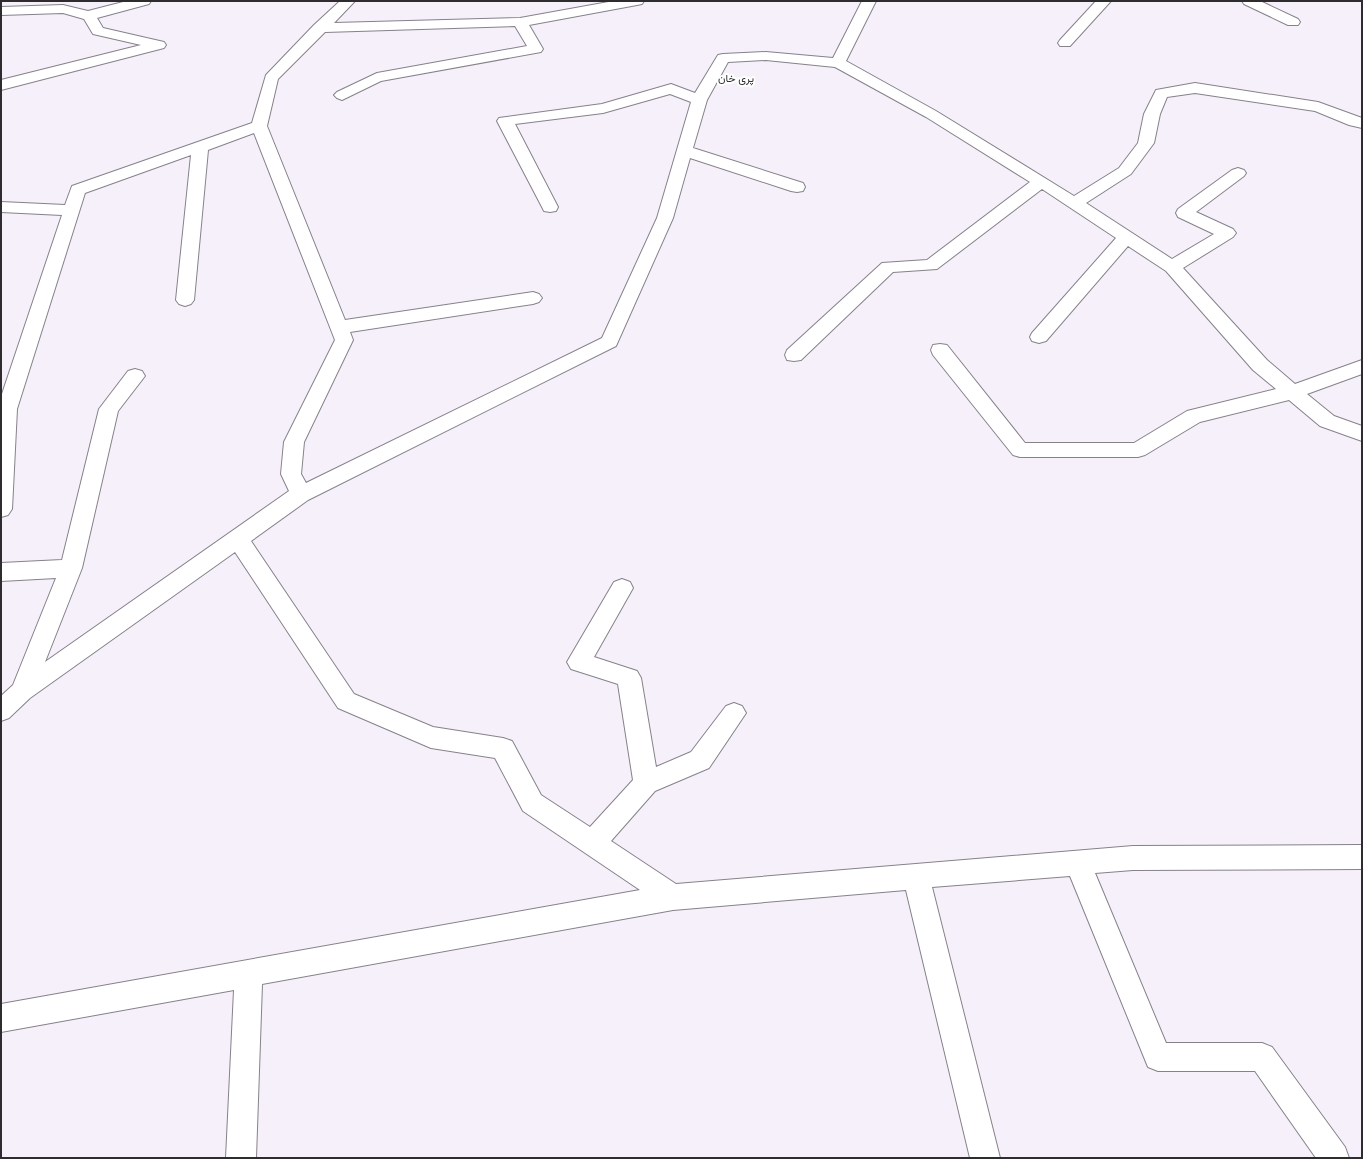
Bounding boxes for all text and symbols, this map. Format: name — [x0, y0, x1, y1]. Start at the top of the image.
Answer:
district label: پری خان — [718, 72, 754, 86]

